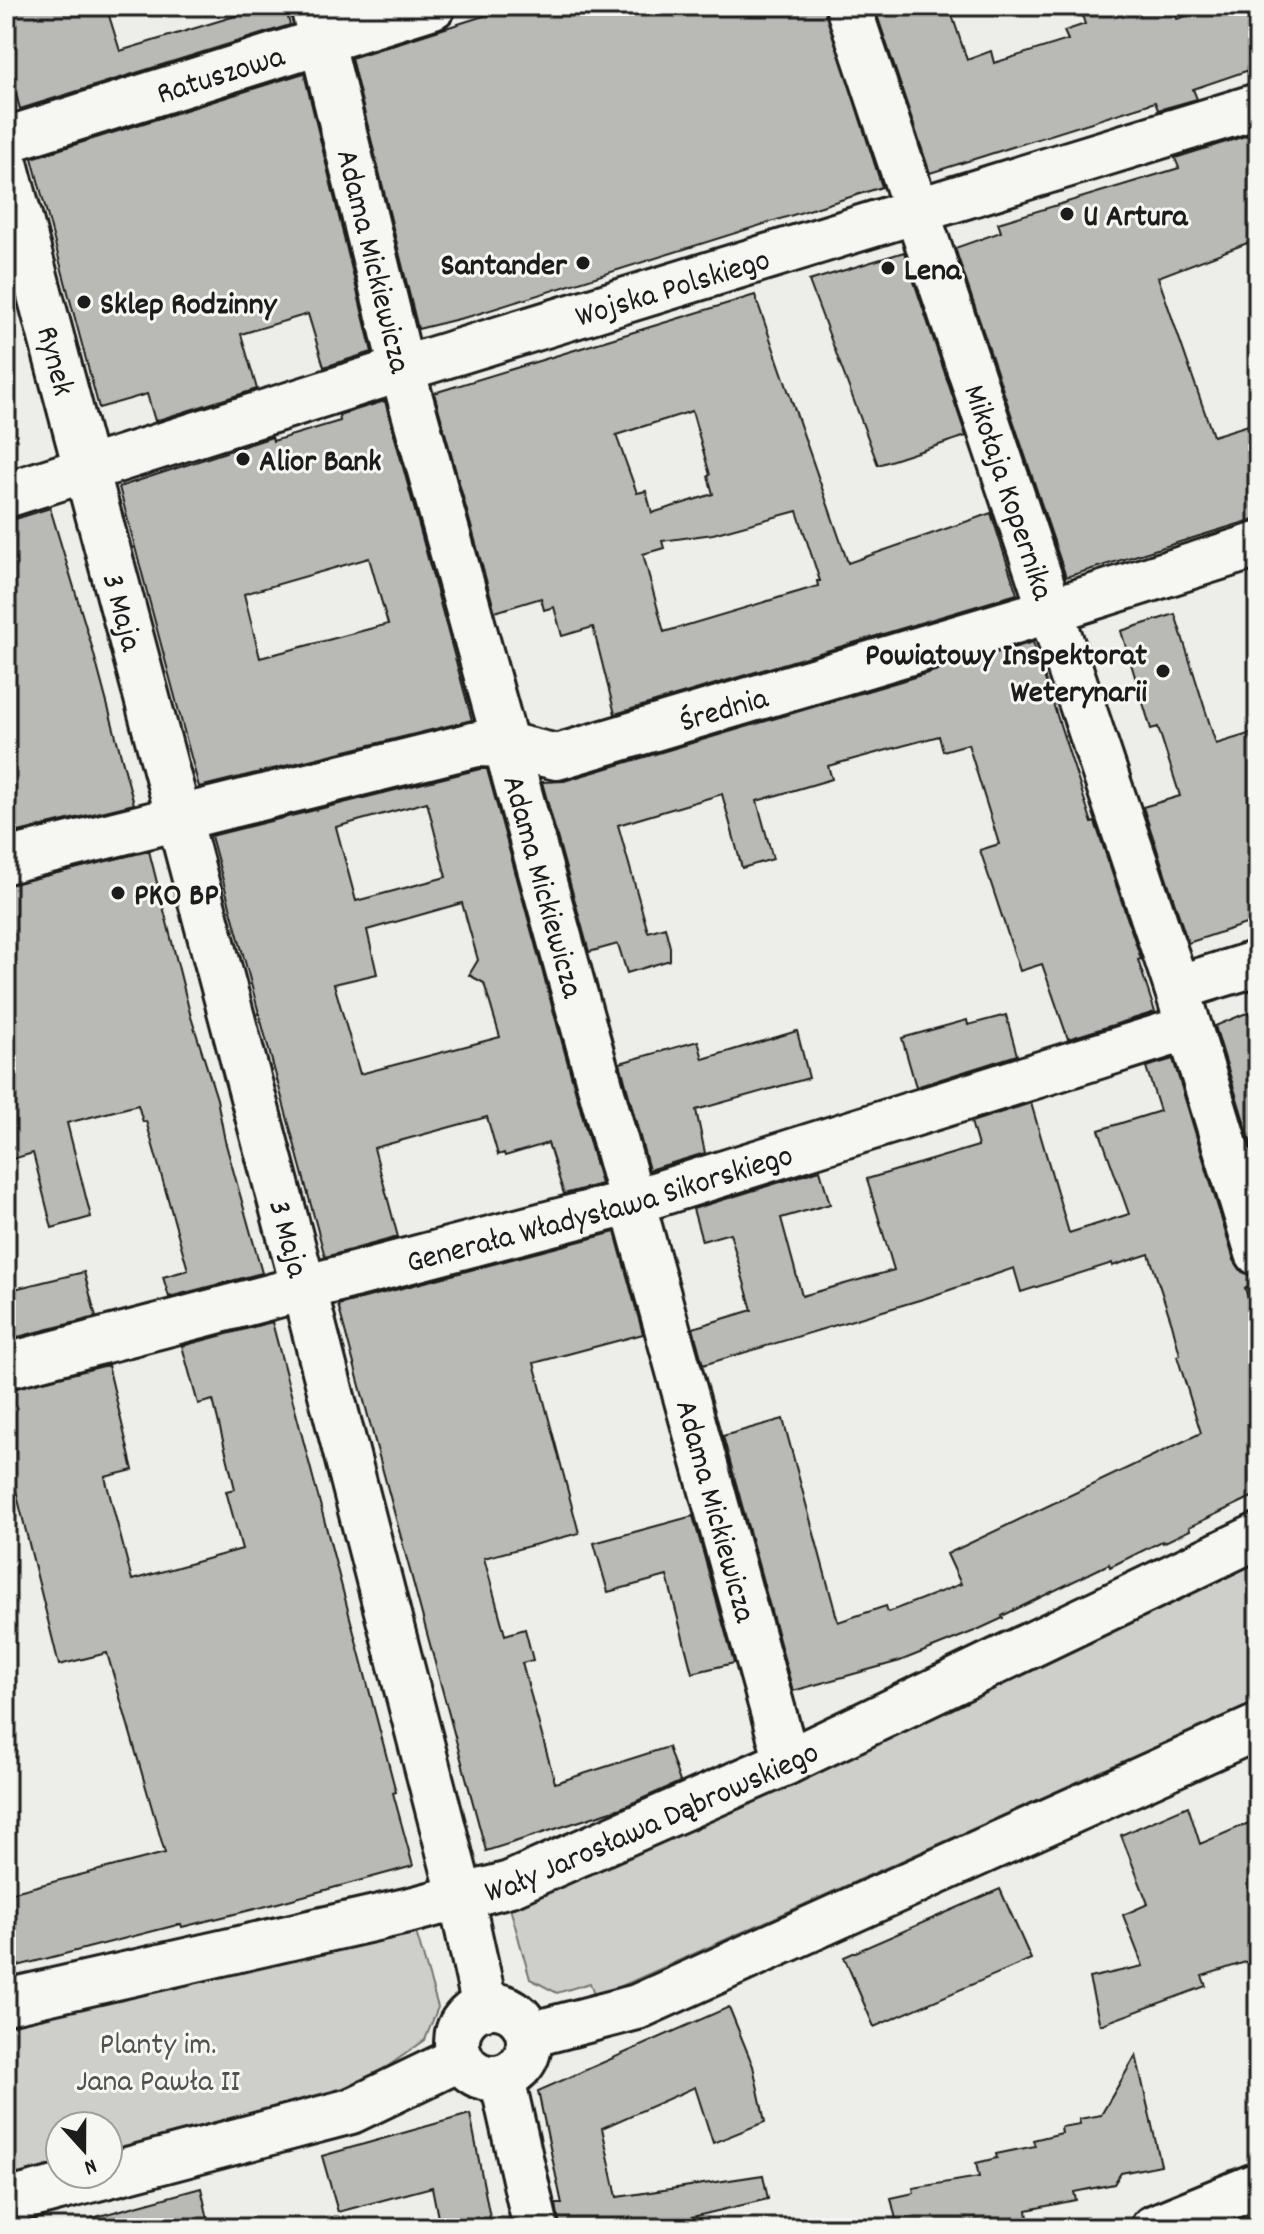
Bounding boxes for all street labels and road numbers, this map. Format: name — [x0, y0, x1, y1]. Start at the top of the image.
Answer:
street label: Ratuszowa — [151, 36, 292, 119]
street label: Adama Mickiewicza — [321, 145, 420, 379]
street label: Wojska Polskiego — [571, 239, 776, 342]
street label: Rynek — [21, 322, 84, 402]
street label: Mikołaja Kopernika — [948, 379, 1064, 608]
street label: 3 Maja — [87, 569, 152, 658]
street label: Średnia — [675, 677, 775, 747]
street label: Adama Mickiewicza — [487, 771, 593, 1005]
street label: Generała Władysława Sikorskiego — [402, 1135, 799, 1288]
street label: 3 Maja — [253, 1195, 318, 1284]
street label: Adama Mickiewicza — [660, 1395, 766, 1629]
street label: Wały Jarosława Dąbrowskiego — [480, 1732, 828, 1918]

